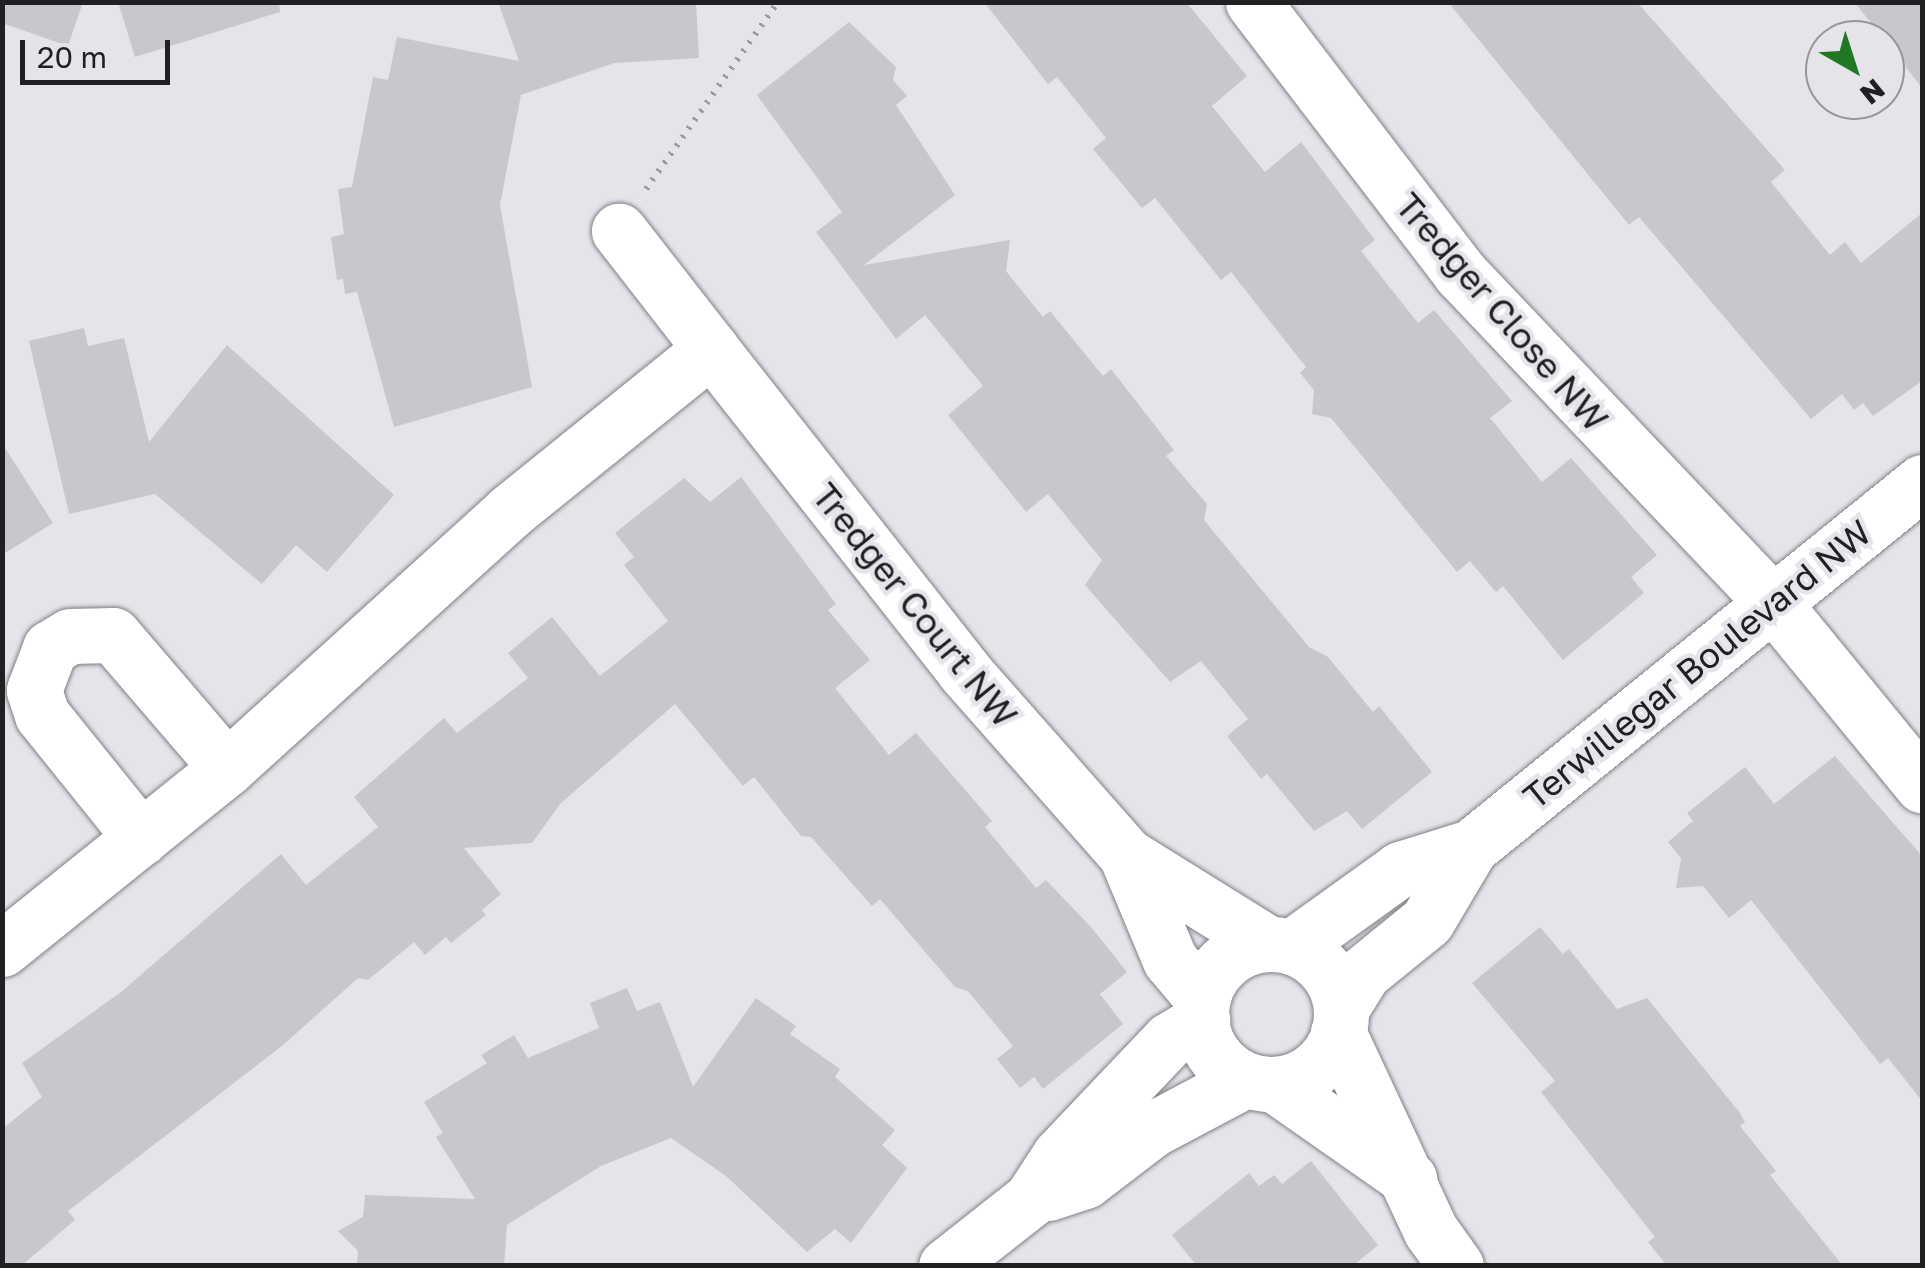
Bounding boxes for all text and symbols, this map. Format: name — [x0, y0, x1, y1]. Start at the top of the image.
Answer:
scale bar — [25, 20, 175, 82]
north arrow — [1805, 20, 1905, 120]
text: 20 m — [37, 39, 107, 75]
text: N — [1854, 73, 1892, 112]
street label: Tredger Close NW — [1387, 185, 1617, 439]
street label: Tredger Court NW — [804, 475, 1026, 735]
street label: Terwillegar Boulevard NW — [1515, 511, 1879, 817]

